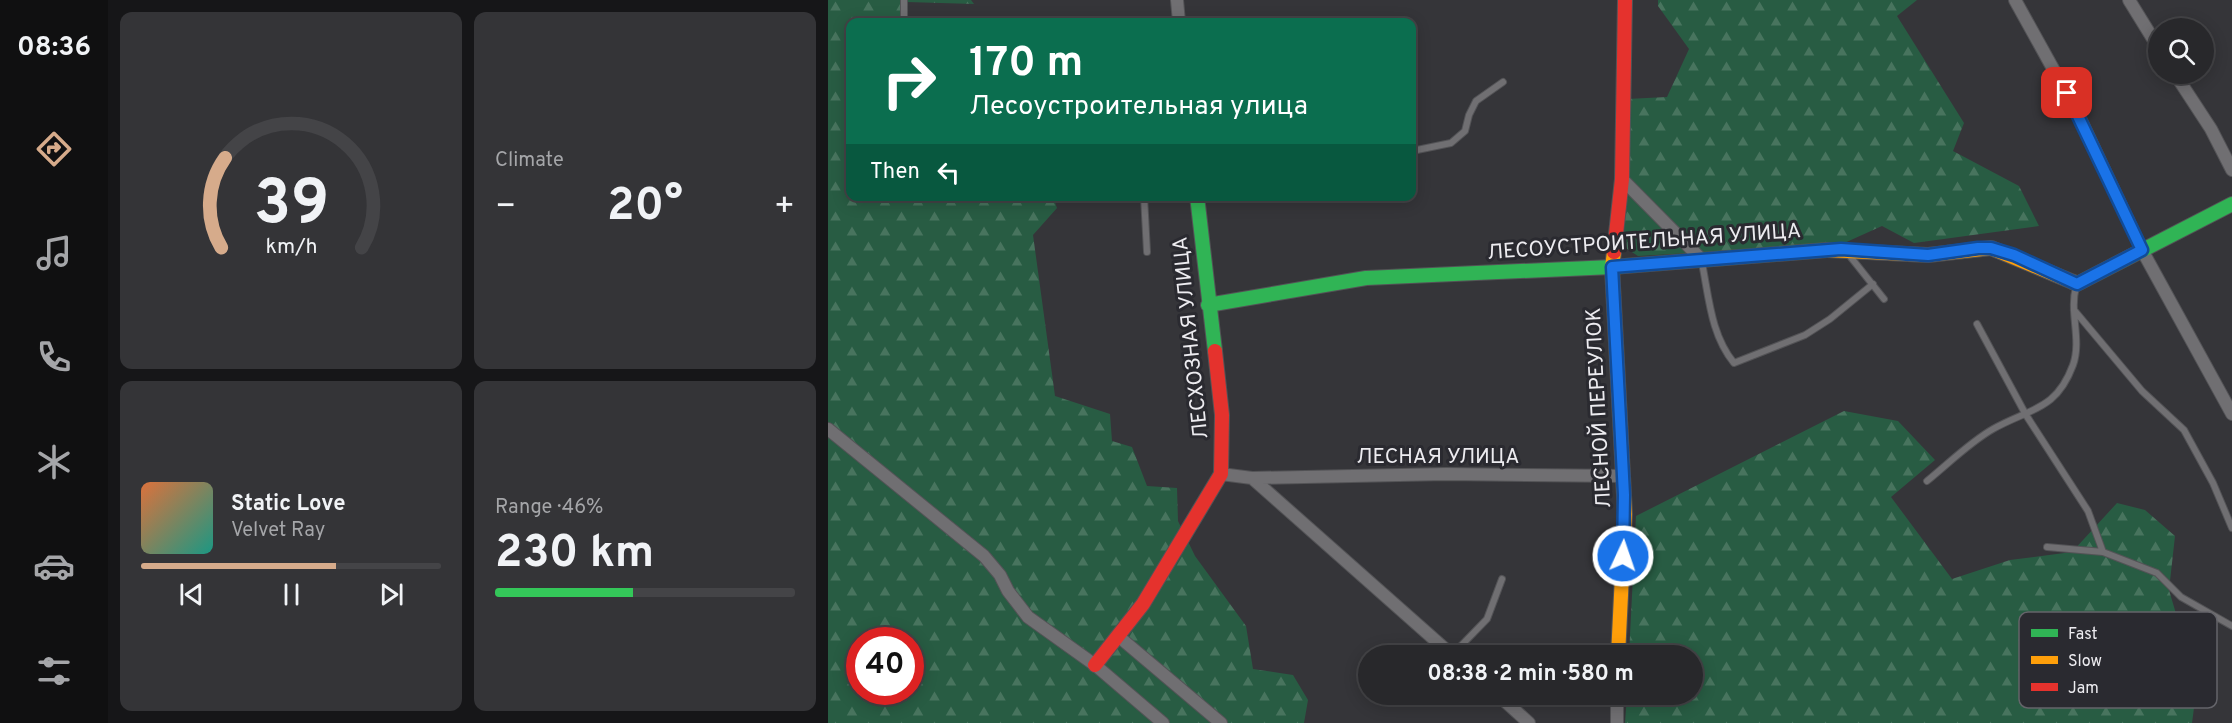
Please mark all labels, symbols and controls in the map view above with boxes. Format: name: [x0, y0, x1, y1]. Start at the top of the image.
map controls: [2148, 18, 2214, 84]
button: search: [2148, 18, 2214, 84]
text: 08:36: [17, 31, 91, 65]
text: 170 m: [969, 38, 1083, 91]
icon: right: [870, 42, 948, 120]
pin: [2041, 67, 2092, 118]
icon: arrive: [2050, 76, 2083, 109]
text: Лесоустроительная улица: [969, 90, 1308, 124]
icon: directions: [33, 128, 75, 170]
text: Climate: [495, 148, 564, 174]
icon: left: [932, 156, 965, 189]
text: Then: [870, 159, 920, 186]
text: 39: [253, 167, 329, 246]
text: 20°: [607, 179, 683, 236]
text: −: [495, 187, 516, 229]
text: +: [774, 187, 795, 229]
street label: ЛЕСОУСТРОИТЕЛЬНАЯ УЛИЦА: [1486, 218, 1802, 267]
icon: music: [33, 232, 75, 274]
text: km/h: [265, 234, 317, 261]
street label: ЛЕСХОЗНАЯ УЛИЦА: [1167, 235, 1216, 441]
street label: ЛЕСНОЙ ПЕРЕУЛОК: [1580, 307, 1618, 509]
icon: phone: [33, 336, 75, 378]
icon: climate: [33, 441, 75, 483]
street label: ЛЕСНАЯ УЛИЦА: [1356, 444, 1520, 471]
text: Static Love: [231, 491, 345, 518]
text: Range · 46%: [495, 495, 604, 521]
text: Velvet Ray: [231, 518, 325, 544]
position arrow: [1591, 524, 1655, 588]
text: 230 km: [495, 526, 654, 583]
icon: car: [33, 545, 75, 587]
icon: previous: [175, 578, 208, 611]
icon: pause: [275, 578, 308, 611]
icon: next: [375, 578, 408, 611]
legend: [2019, 612, 2217, 708]
text: Fast: [2068, 625, 2098, 645]
speed limit sign: 40: [846, 627, 924, 705]
icon: filters: [33, 650, 75, 692]
text: Slow: [2068, 652, 2102, 672]
text: 08:38 · 2 min · 580 m: [1427, 661, 1634, 688]
text: Jam: [2068, 679, 2099, 699]

